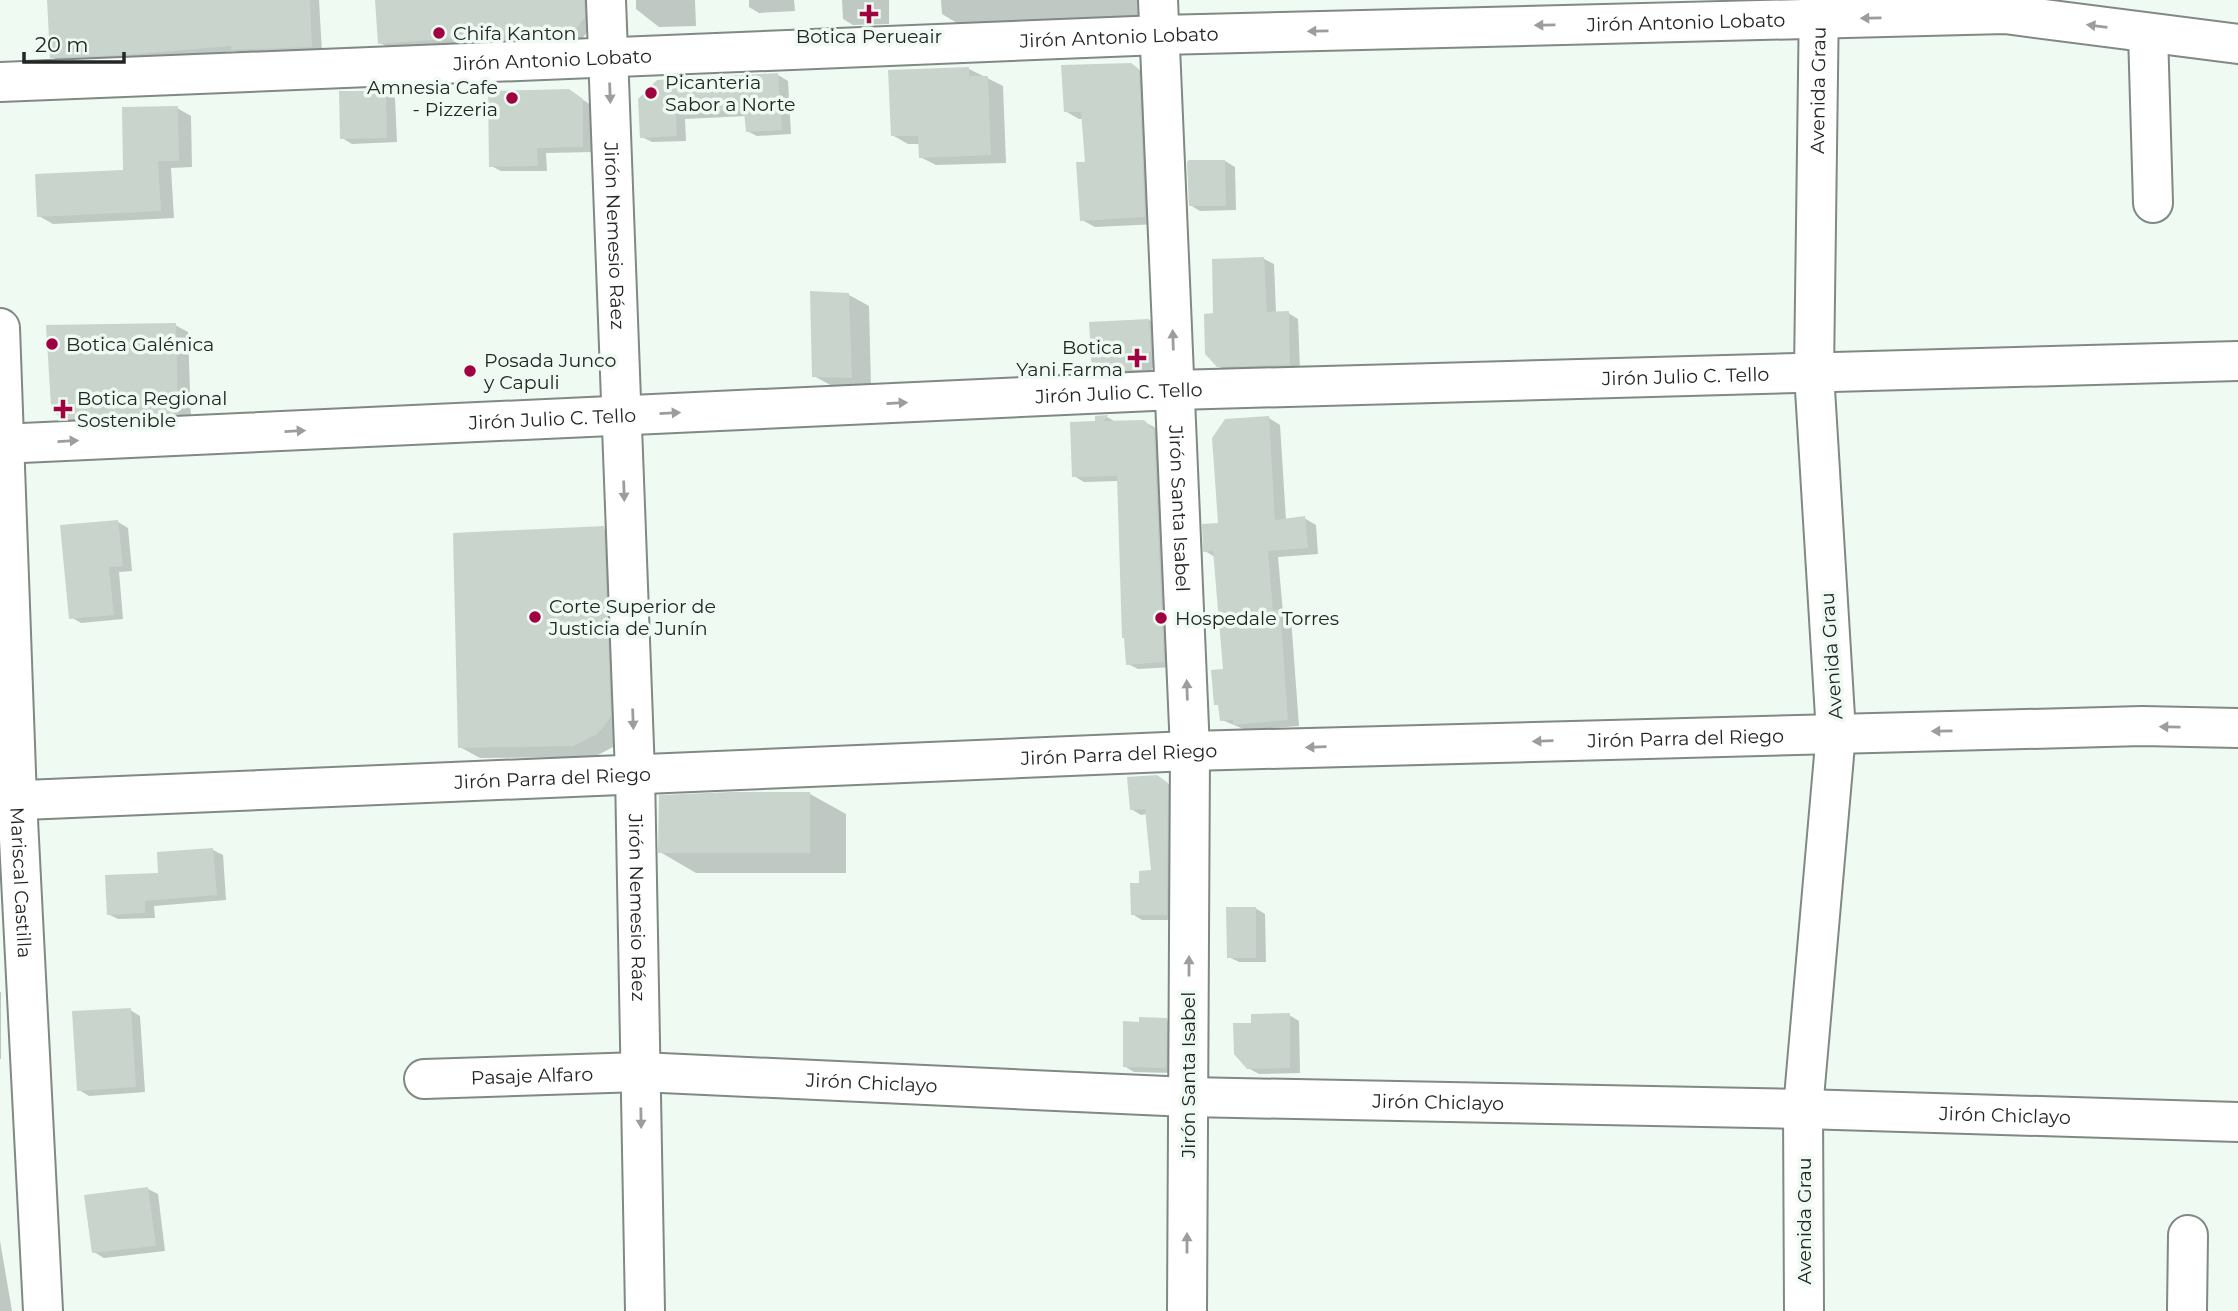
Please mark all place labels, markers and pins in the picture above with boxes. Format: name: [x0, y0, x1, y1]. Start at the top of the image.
marker: Botica Perueair: [861, 6, 877, 22]
place label: Chifa Kanton: [453, 22, 576, 45]
marker: Chifa Kanton: [431, 25, 447, 41]
place label: Botica Perueair: [796, 25, 942, 48]
place label: Picanteria Sabor a Norte: [665, 71, 796, 116]
place label: Amnesia Cafe - Pizzeria: [367, 76, 498, 121]
marker: Picanteria Sabor a Norte: [643, 85, 659, 101]
marker: Amnesia Cafe - Pizzeria: [504, 90, 520, 106]
place label: Botica Galénica: [66, 333, 214, 356]
marker: Botica Galénica: [44, 336, 60, 352]
place label: Botica Yani Farma: [1016, 336, 1123, 381]
place label: Posada Junco y Capuli: [483, 349, 617, 394]
marker: Botica Yani Farma: [1129, 350, 1145, 366]
marker: Posada Junco y Capuli: [462, 363, 478, 379]
place label: Botica Regional Sostenible: [77, 387, 227, 432]
marker: Botica Regional Sostenible: [55, 401, 71, 417]
place label: Corte Superior de Justicia de Junín: [548, 595, 716, 640]
place label: Hospedale Torres: [1175, 607, 1339, 630]
marker: Corte Superior de Justicia de Junín: [527, 609, 543, 625]
marker: Hospedale Torres: [1153, 610, 1169, 626]

